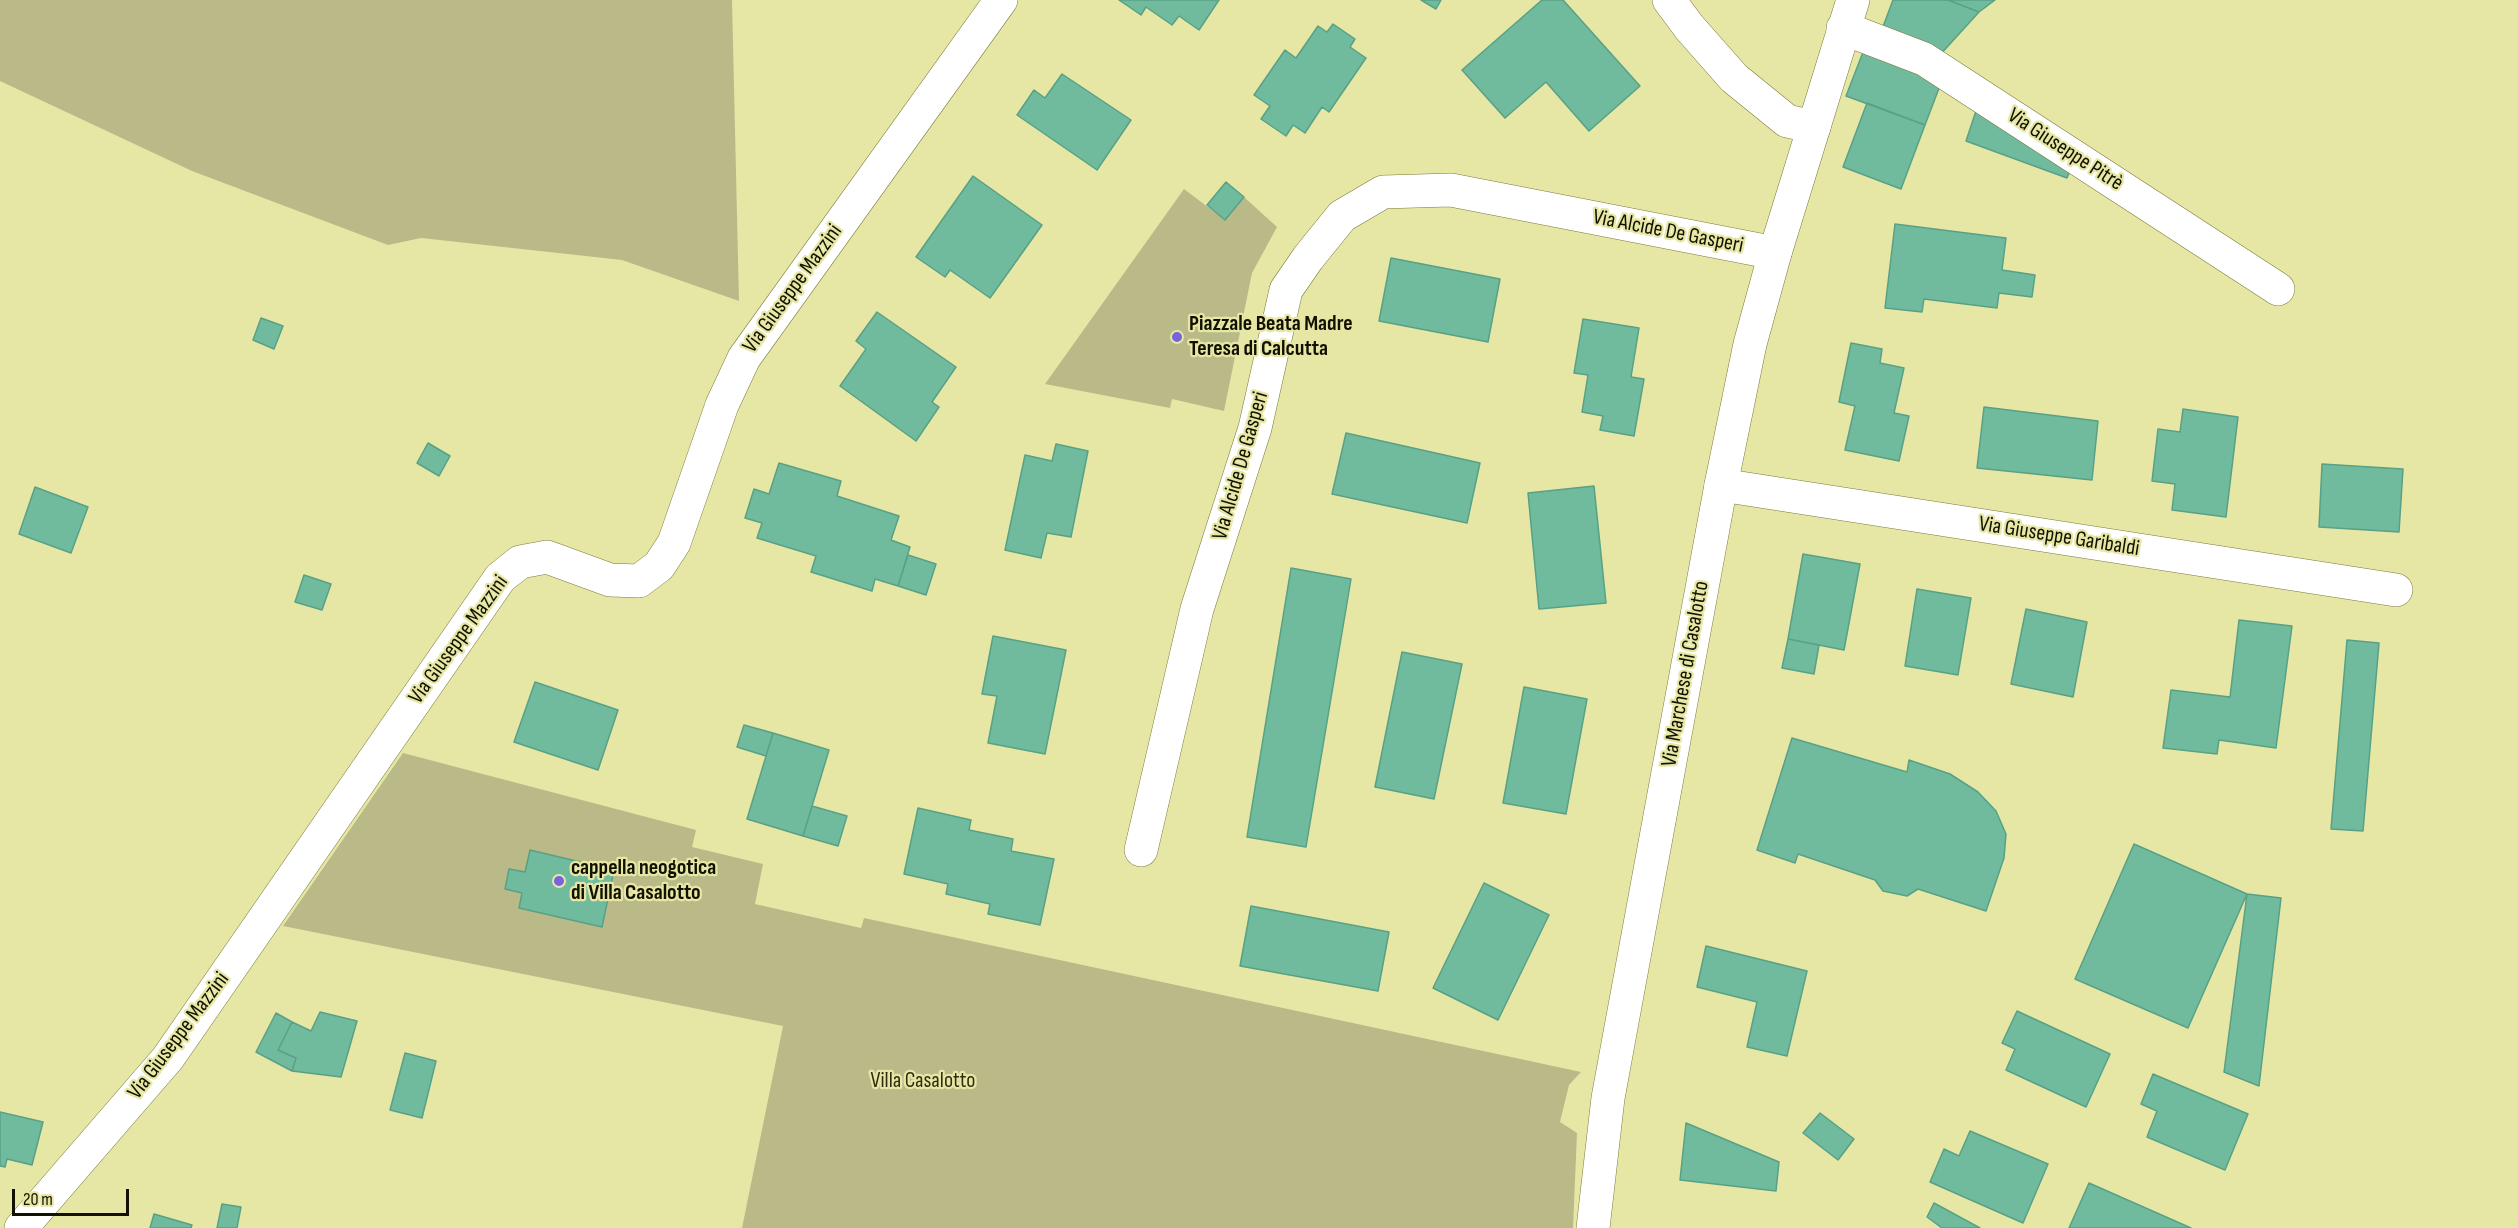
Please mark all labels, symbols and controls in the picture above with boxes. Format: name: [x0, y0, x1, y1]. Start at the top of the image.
street label: Via Giuseppe Pitrè: [2002, 103, 2128, 197]
street label: Via Alcide De Gasperi: [1590, 204, 1746, 260]
street label: Via Giuseppe Mazzini: [738, 220, 848, 358]
place label: Piazzale Beata Madre Teresa di Calcutta: [1189, 311, 1353, 362]
marker: Piazzale Beata Madre Teresa di Calcutta: [1170, 330, 1184, 344]
street label: Via Alcide De Gasperi: [1207, 389, 1275, 543]
street label: Via Giuseppe Garibaldi: [1977, 511, 2141, 563]
street label: Via Giuseppe Mazzini: [404, 571, 514, 709]
street label: Via Marchese di Casalotto: [1657, 579, 1715, 769]
place label: cappella neogotica di Villa Casalotto: [571, 855, 716, 906]
marker: cappella neogotica di Villa Casalotto: [552, 874, 566, 888]
street label: Via Giuseppe Mazzini: [123, 967, 235, 1105]
park label: Villa Casalotto: [871, 1068, 975, 1094]
scale bar: [15, 1177, 132, 1215]
text: 20 m: [23, 1189, 53, 1210]

